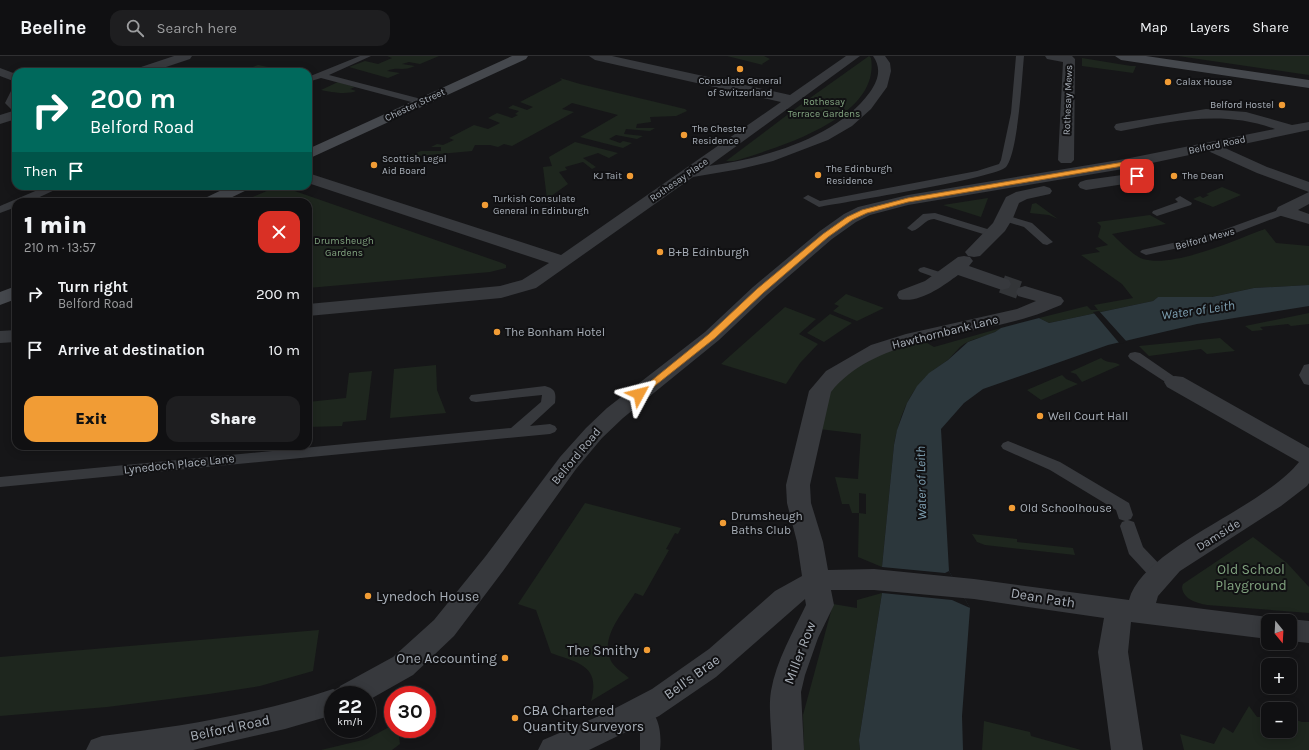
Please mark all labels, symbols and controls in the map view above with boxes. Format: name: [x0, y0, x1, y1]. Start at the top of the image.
search box: [110, 10, 390, 46]
text: Beeline: [20, 17, 86, 39]
icon: search: [124, 17, 146, 39]
text: Search here: [156, 19, 237, 37]
text: Map: [1140, 19, 1168, 36]
text: Layers: [1190, 19, 1230, 36]
text: Share: [1252, 19, 1289, 36]
marker: Consulate General of Switzerland: [735, 64, 745, 74]
street label: Rothesay Mews: [1061, 65, 1075, 135]
place label: Consulate General of Switzerland: [698, 75, 782, 99]
place label: Calax House: [1176, 76, 1232, 88]
marker: Calax House: [1163, 77, 1173, 87]
text: 200 m: [90, 82, 176, 115]
icon: right: [24, 84, 76, 136]
street label: Chester Street: [383, 86, 447, 124]
park label: Rothesay Terrace Gardens: [788, 96, 860, 120]
place label: Belford Hostel: [1210, 99, 1274, 111]
marker: Belford Hostel: [1277, 100, 1287, 110]
text: Belford Road: [90, 116, 194, 138]
place label: The Chester Residence: [692, 123, 746, 147]
marker: The Chester Residence: [679, 130, 689, 140]
street label: Belford Road: [1187, 133, 1247, 157]
place label: Scottish Legal Aid Board: [382, 153, 447, 177]
street label: Rothesay Place: [648, 155, 710, 205]
pin: [1120, 159, 1154, 193]
icon: arrive: [65, 160, 87, 182]
marker: Scottish Legal Aid Board: [369, 160, 379, 170]
text: Then: [24, 162, 57, 180]
place label: The Edinburgh Residence: [826, 163, 892, 187]
icon: arrive: [1126, 165, 1148, 187]
place label: KJ Tait: [593, 170, 622, 182]
marker: The Edinburgh Residence: [813, 170, 823, 180]
place label: The Dean: [1182, 170, 1224, 182]
marker: KJ Tait: [625, 171, 635, 181]
marker: The Dean: [1169, 171, 1179, 181]
place label: Turkish Consulate General in Edinburgh: [493, 193, 589, 217]
marker: Turkish Consulate General in Edinburgh: [480, 200, 490, 210]
text: 1 min: [24, 211, 87, 239]
button: close: [258, 211, 300, 253]
street label: Belford Mews: [1174, 225, 1236, 253]
park label: Drumsheugh Gardens: [314, 235, 374, 259]
text: 210 m · 13:57: [24, 240, 96, 255]
place label: B+B Edinburgh: [668, 245, 749, 259]
marker: B+B Edinburgh: [655, 247, 665, 257]
text: Turn right: [58, 278, 128, 296]
icon: right: [24, 283, 46, 305]
text: 200 m: [256, 285, 300, 303]
text: Belford Road: [58, 296, 133, 311]
water label: Water of Leith: [1160, 297, 1236, 323]
street label: Hawthornbank Lane: [890, 312, 1000, 352]
place label: The Bonham Hotel: [505, 325, 605, 339]
marker: The Bonham Hotel: [492, 327, 502, 337]
icon: arrive: [24, 339, 46, 361]
text: Arrive at destination: [58, 341, 205, 359]
text: 10 m: [269, 341, 300, 359]
position arrow: [618, 373, 660, 415]
button: Exit: [24, 396, 158, 442]
button: Share: [166, 396, 300, 442]
place label: Well Court Hall: [1048, 409, 1128, 423]
marker: Well Court Hall: [1035, 411, 1045, 421]
street label: Belford Road: [548, 425, 604, 487]
water label: Water of Leith: [913, 446, 929, 520]
street label: Lynedoch Place Lane: [123, 451, 235, 477]
place label: Old Schoolhouse: [1020, 501, 1112, 515]
marker: Old Schoolhouse: [1007, 503, 1017, 513]
place label: Drumsheugh Baths Club: [731, 509, 803, 537]
street label: Damside: [1194, 516, 1242, 554]
marker: Drumsheugh Baths Club: [718, 518, 728, 528]
park label: Old School Playground: [1215, 561, 1287, 594]
street label: Dean Path: [1010, 585, 1076, 611]
place label: Lynedoch House: [376, 588, 479, 605]
marker: Lynedoch House: [363, 591, 373, 601]
north arrow: [1261, 614, 1297, 650]
map controls: [1261, 614, 1297, 738]
street label: Miller Row: [780, 619, 820, 687]
place label: The Smithy: [567, 642, 639, 659]
marker: The Smithy: [642, 645, 652, 655]
place label: One Accounting: [396, 650, 497, 667]
street label: Bell's Brae: [661, 651, 723, 703]
marker: One Accounting: [500, 653, 510, 663]
button: +: [1261, 658, 1297, 694]
speed limit sign: 30: [384, 686, 436, 738]
text: 22: [338, 695, 362, 718]
place label: CBA Chartered Quantity Surveyors: [523, 702, 644, 735]
button: −: [1261, 702, 1297, 738]
street label: Belford Road: [189, 711, 271, 745]
marker: CBA Chartered Quantity Surveyors: [510, 713, 520, 723]
text: km/h: [337, 716, 363, 728]

